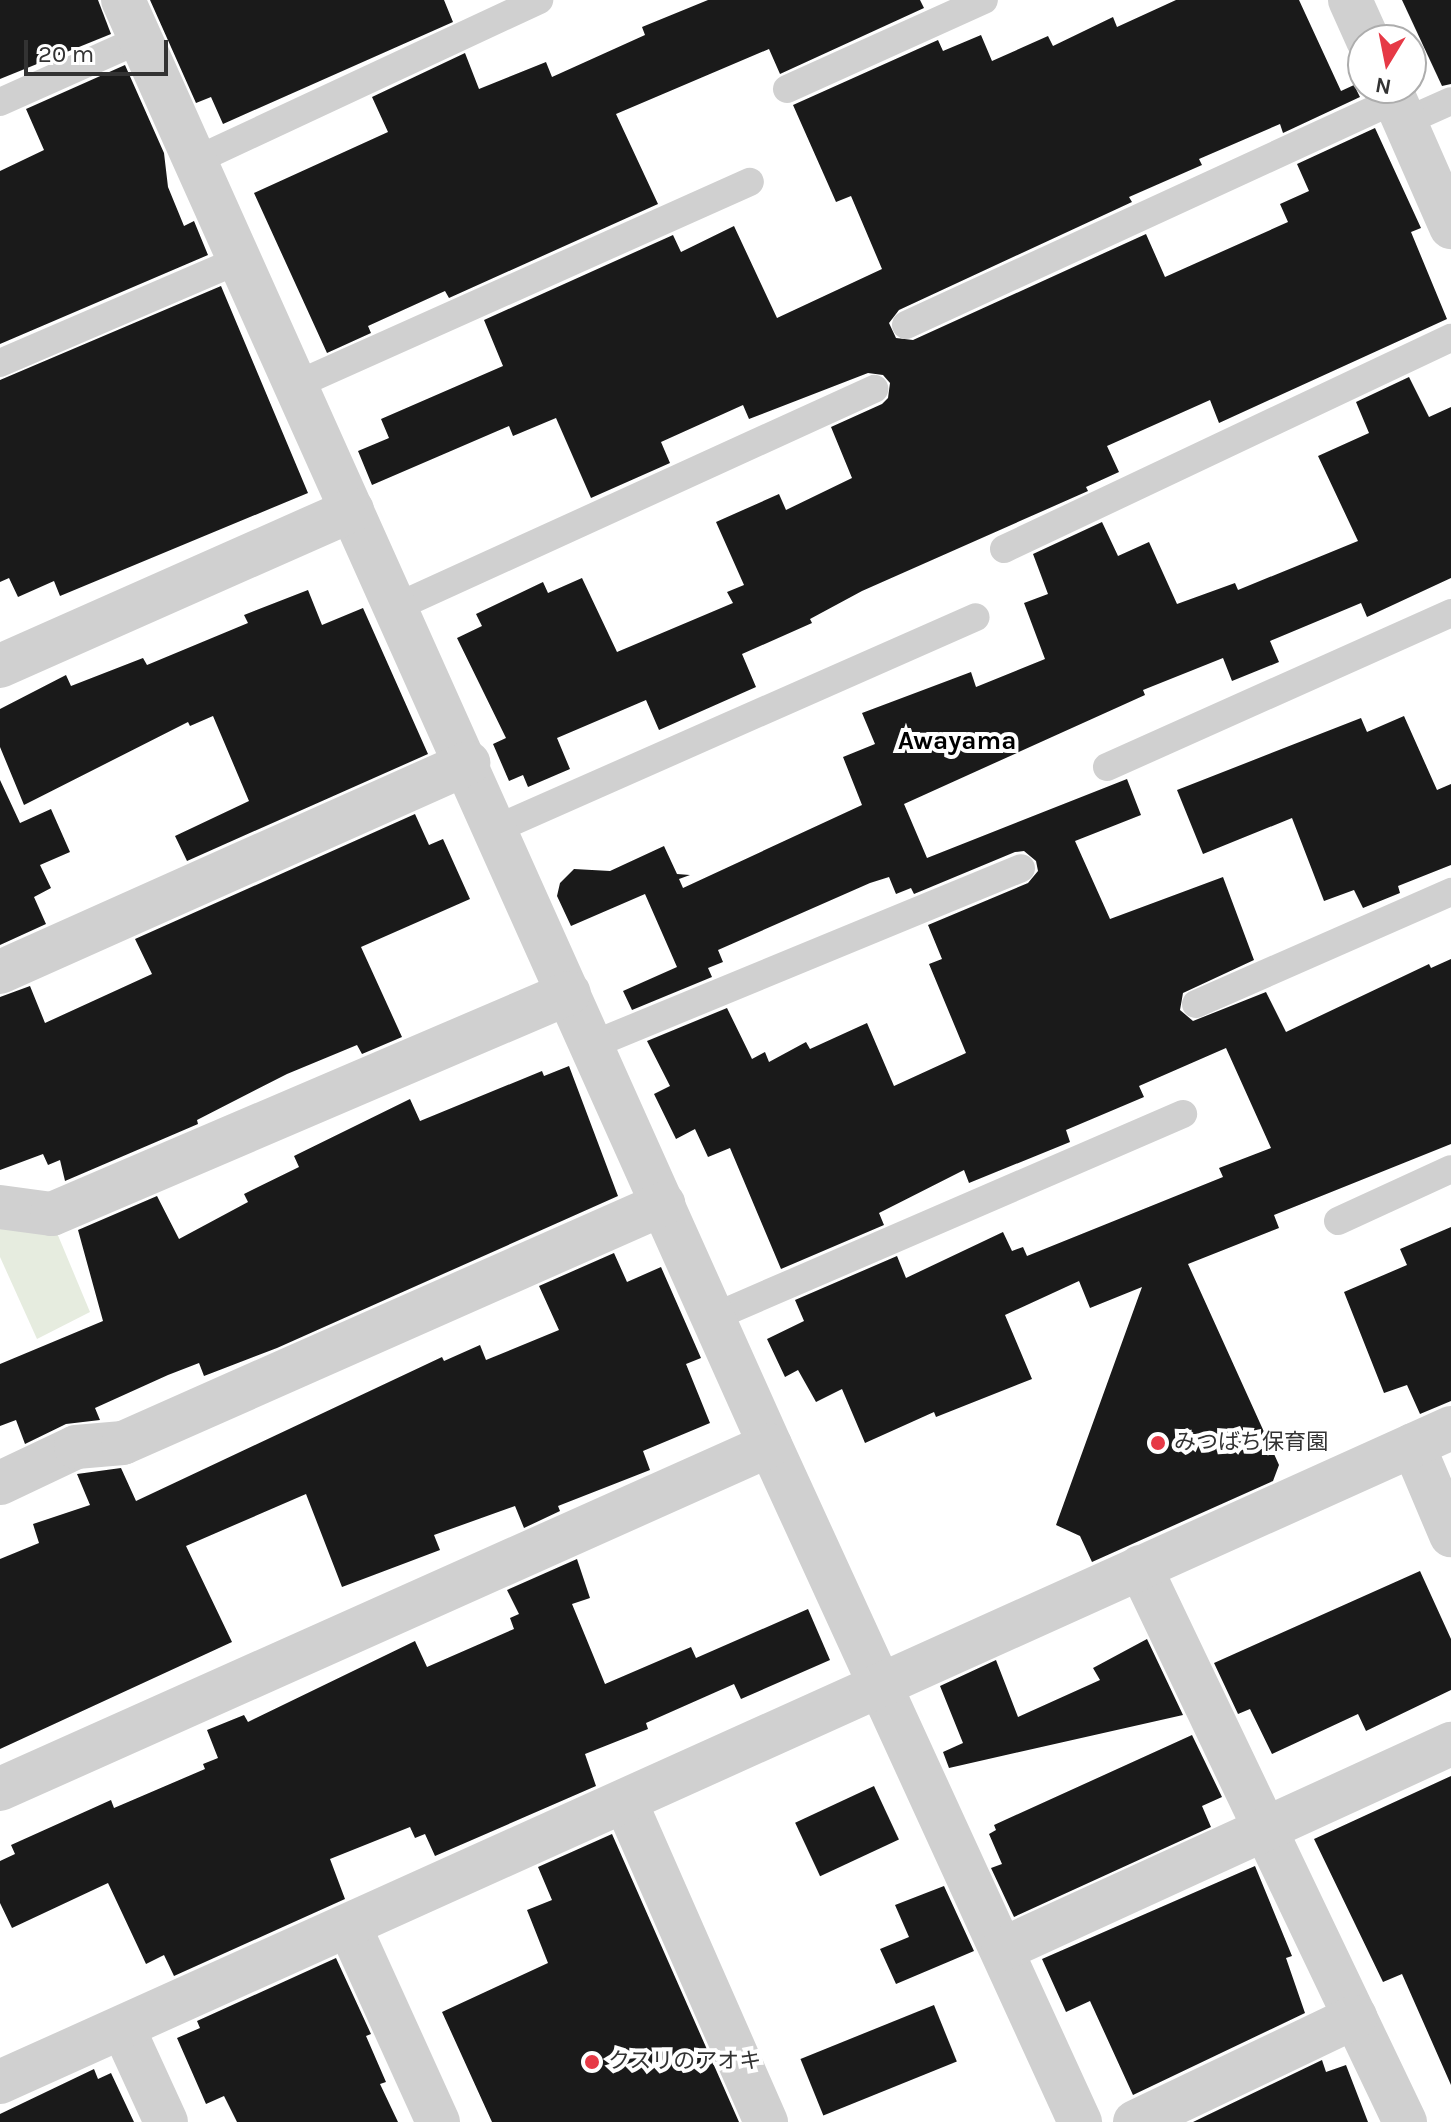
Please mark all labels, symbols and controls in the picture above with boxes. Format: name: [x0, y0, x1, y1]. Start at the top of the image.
scale bar: [28, 24, 172, 74]
north arrow: [1347, 24, 1427, 104]
text: 20 m: [38, 40, 94, 68]
text: N: [1373, 71, 1393, 100]
district label: Awayama: [898, 725, 1016, 757]
place label: みつばち保育園: [1174, 1430, 1328, 1456]
marker: みつばち保育園: [1149, 1434, 1167, 1452]
place label: クスリのアオキ: [608, 2049, 762, 2075]
marker: クスリのアオキ: [583, 2053, 601, 2071]

